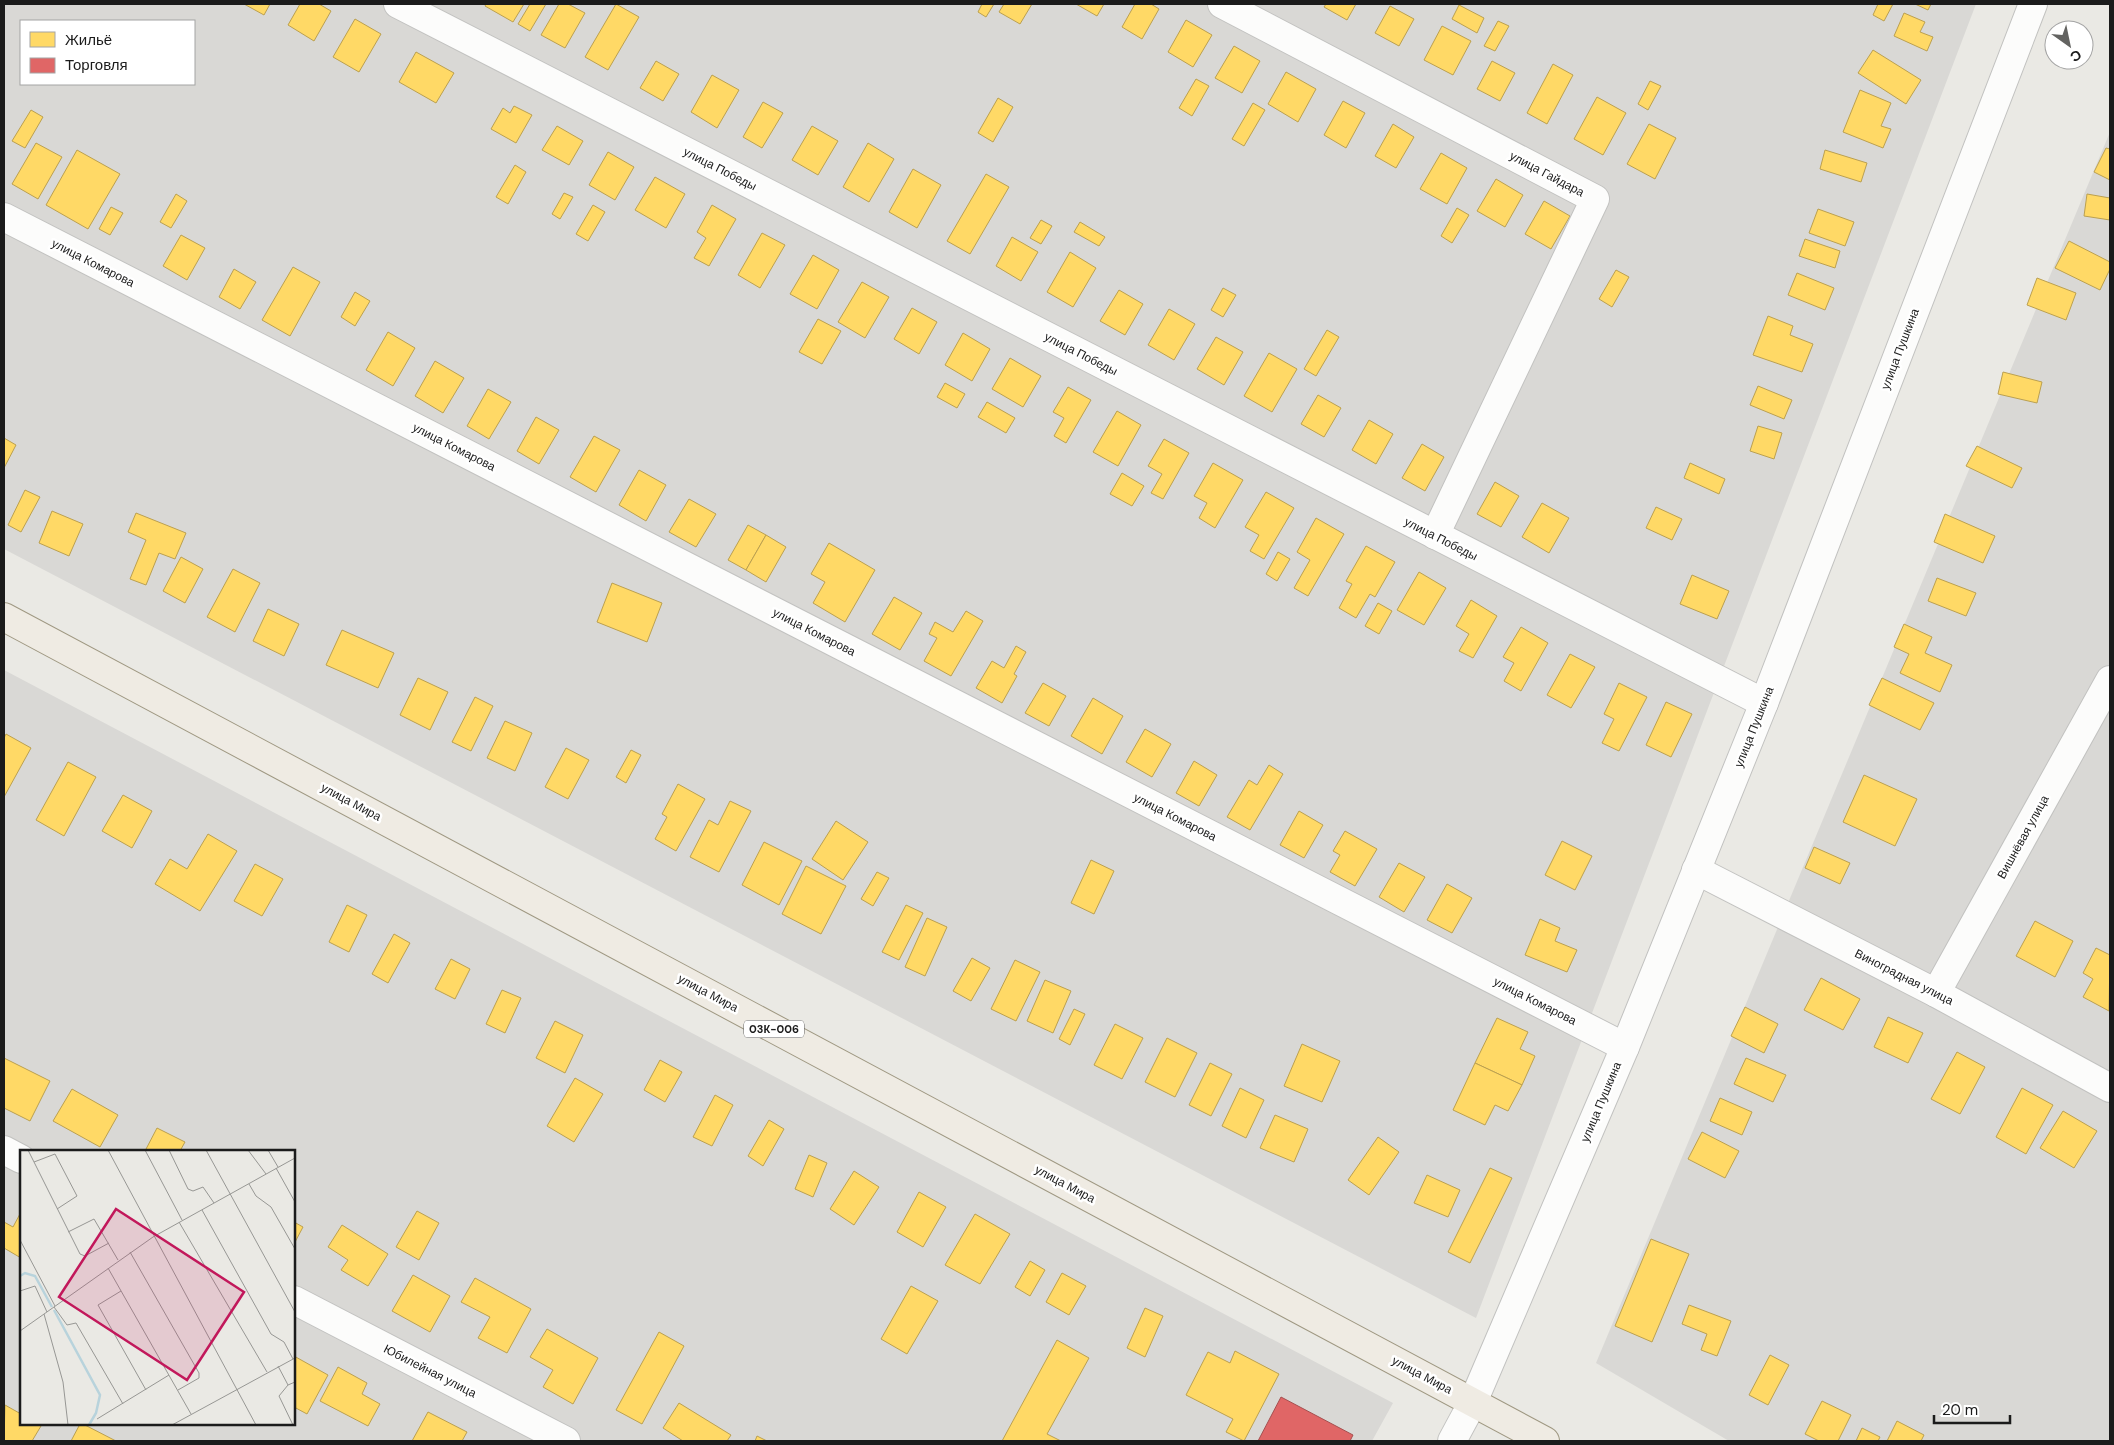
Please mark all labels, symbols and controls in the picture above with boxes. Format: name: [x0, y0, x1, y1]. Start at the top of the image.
legend: [20, 20, 195, 85]
north arrow: [2044, 20, 2094, 70]
text: Жильё: [65, 30, 112, 50]
text: С: [2067, 46, 2085, 66]
text: Торговля: [65, 55, 128, 75]
street label: улица Победы: [681, 144, 759, 194]
street label: улица Гайдара: [1507, 148, 1587, 201]
street label: улица Комарова: [49, 235, 137, 291]
street label: улица Пушкина: [1877, 306, 1923, 392]
street label: улица Победы: [1042, 329, 1120, 379]
street label: улица Комарова: [410, 419, 498, 475]
street label: улица Победы: [1402, 514, 1480, 564]
street label: улица Комарова: [770, 604, 858, 660]
street label: улица Пушкина: [1731, 684, 1778, 770]
street label: улица Мира: [318, 779, 384, 825]
street label: улица Комарова: [1131, 789, 1219, 845]
street label: Вишнёвая улица: [1993, 792, 2053, 882]
street label: Виноградная улица: [1852, 945, 1956, 1009]
street label: улица Мира: [675, 970, 741, 1016]
street label: улица Комарова: [1491, 973, 1579, 1029]
road number: 03К-006: [744, 1021, 804, 1038]
street label: улица Пушкина: [1577, 1059, 1625, 1145]
inset map: [20, 1150, 295, 1425]
street label: улица Мира: [1032, 1161, 1098, 1207]
street label: Юбилейная улица: [381, 1341, 479, 1401]
street label: улица Мира: [1389, 1352, 1455, 1398]
scale bar: [1934, 1392, 2010, 1424]
text: 20 m: [1942, 1400, 1978, 1420]

